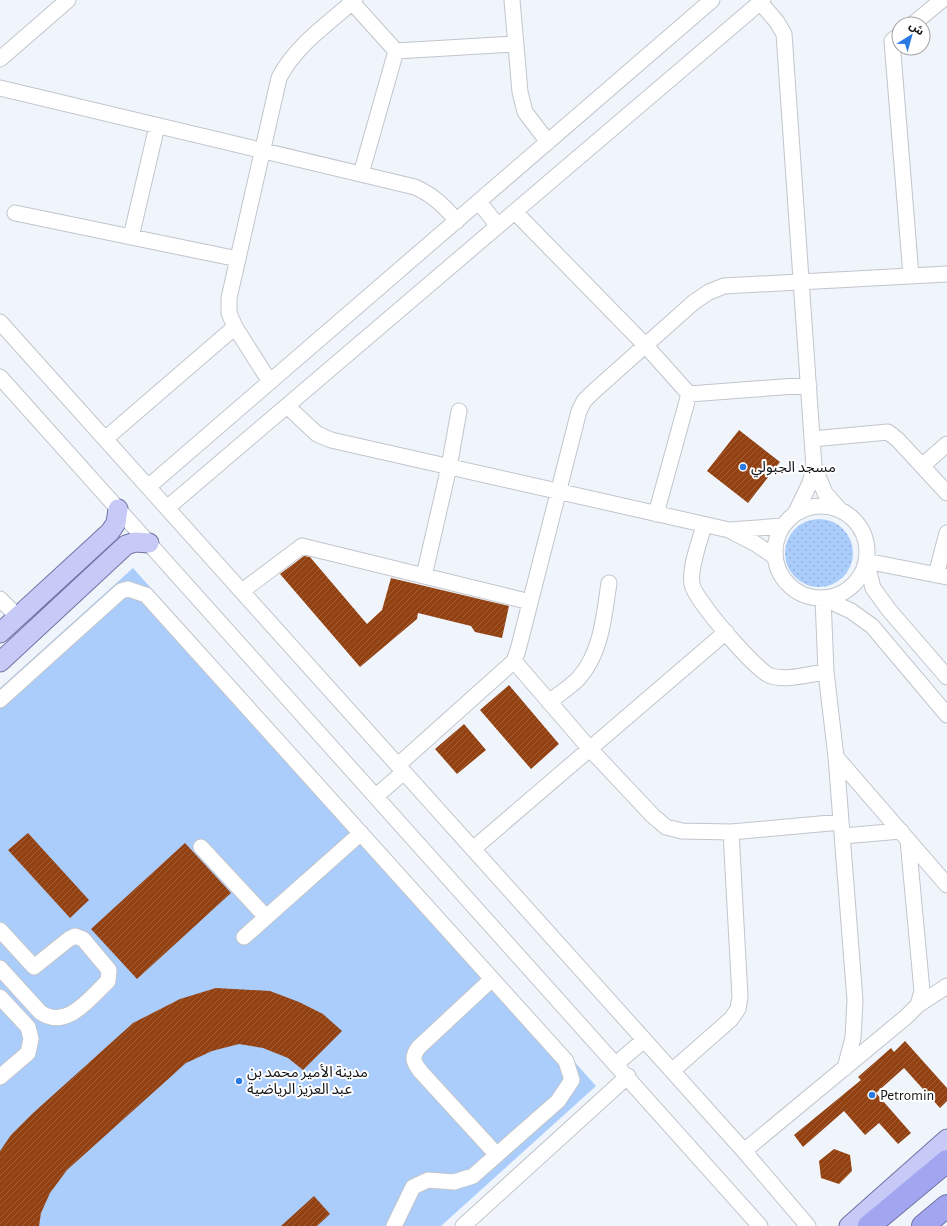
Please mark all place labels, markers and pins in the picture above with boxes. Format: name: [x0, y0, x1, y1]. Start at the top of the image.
place label: مسجد الجبولي: [751, 460, 836, 478]
marker: مسجد الجبولي: [738, 462, 748, 472]
place label: مدينة الأمير محمد بن عبد العزيز الرياضية: [247, 1064, 368, 1098]
marker: مدينة الأمير محمد بن عبد العزيز الرياضية: [234, 1076, 244, 1086]
place label: Petromin: [880, 1088, 934, 1103]
marker: Petromin: [867, 1090, 877, 1100]

